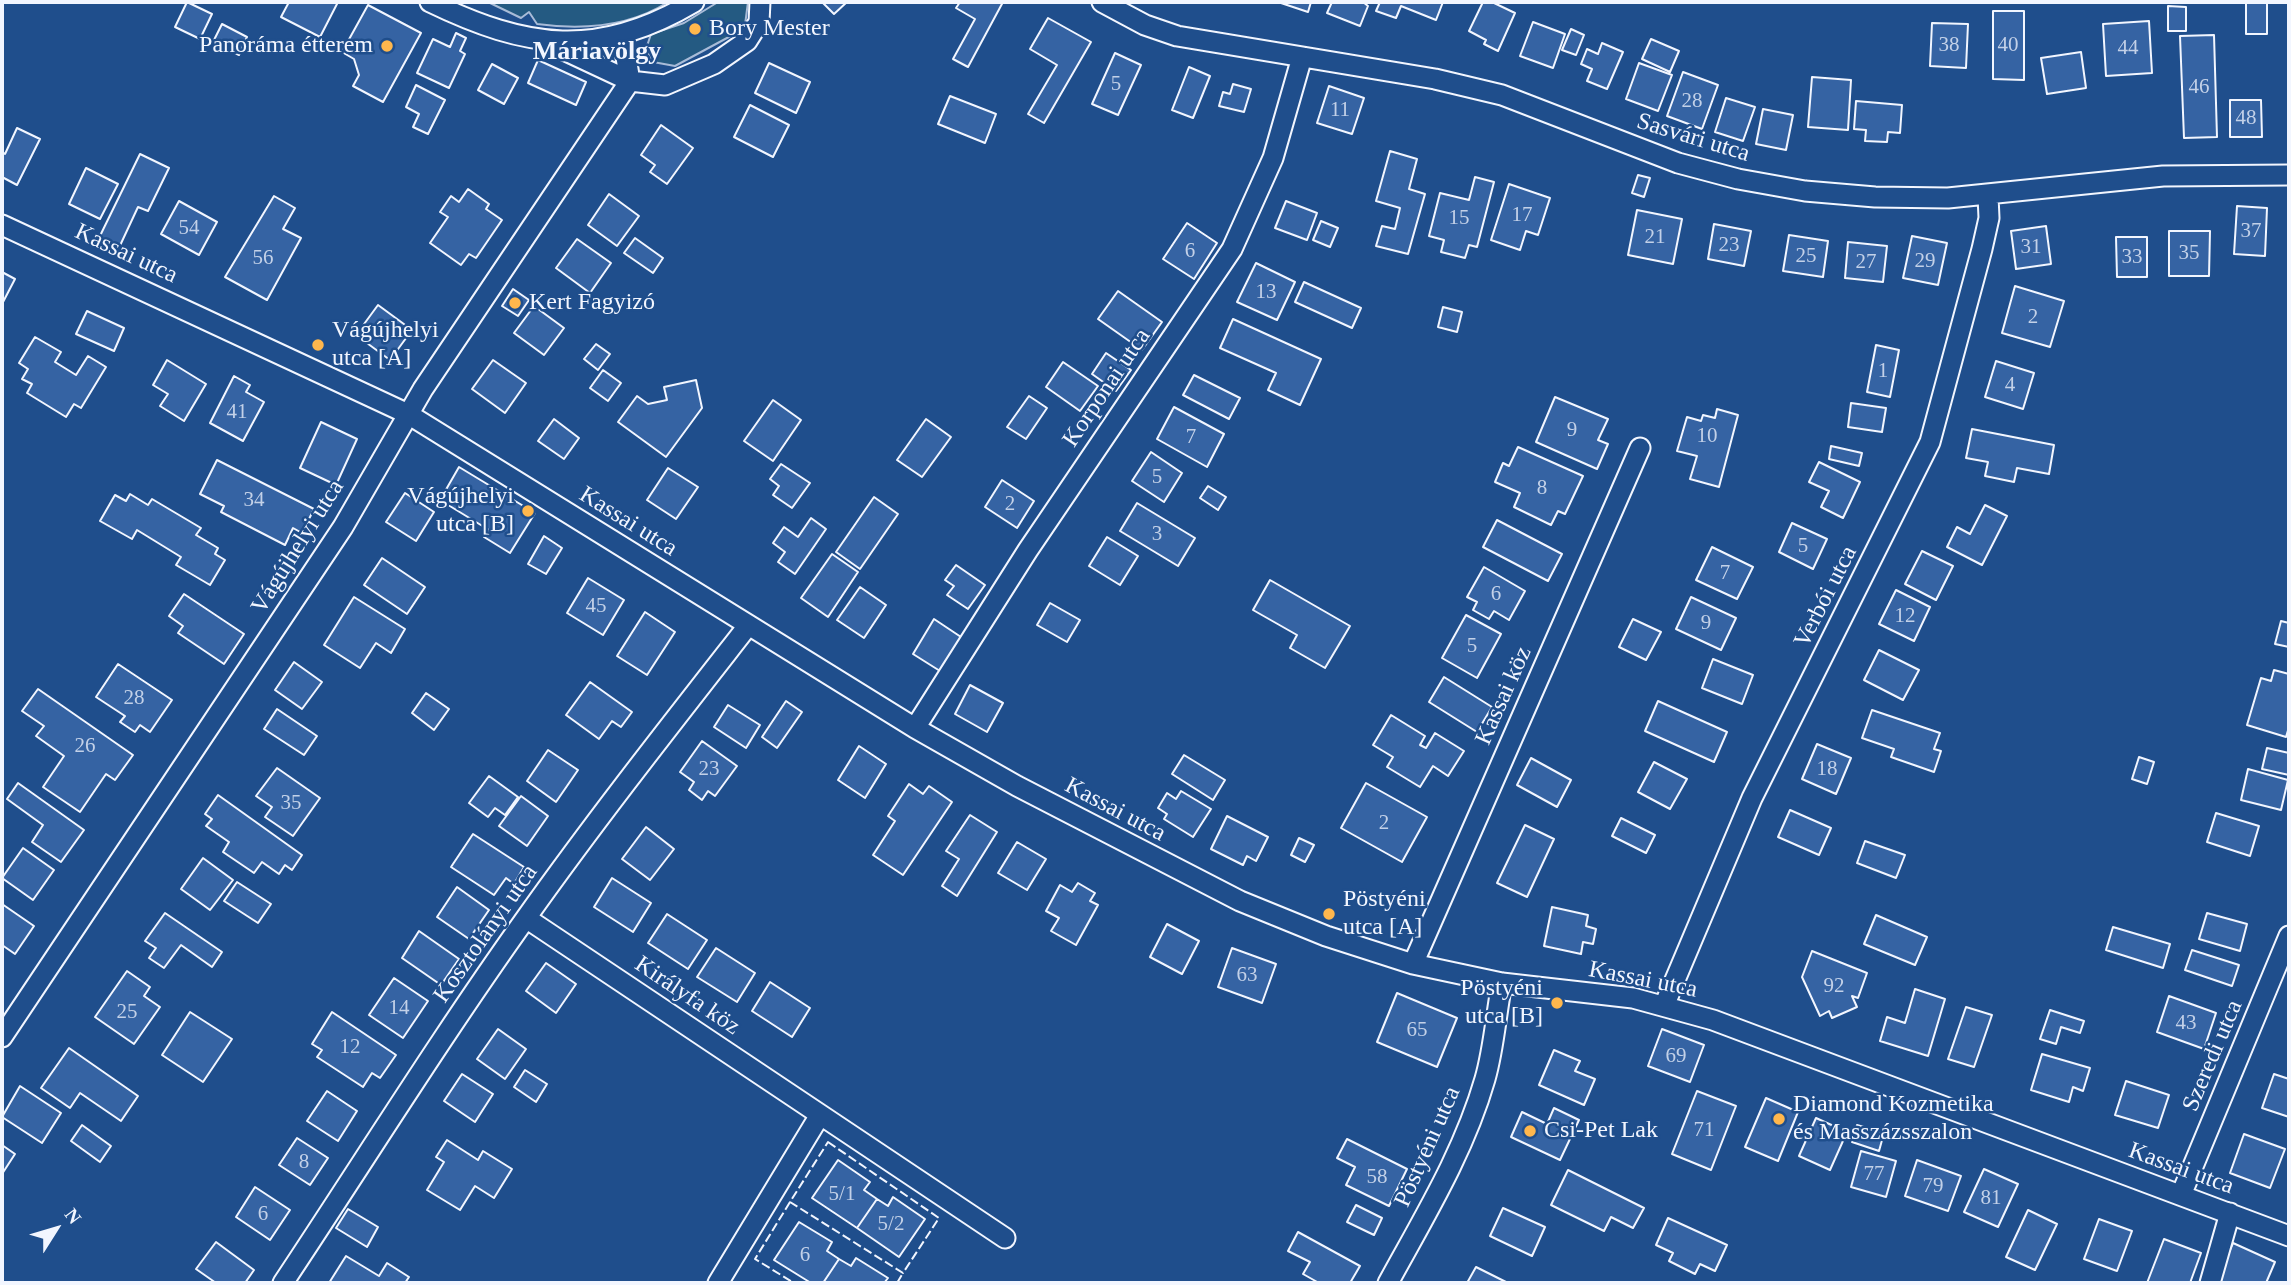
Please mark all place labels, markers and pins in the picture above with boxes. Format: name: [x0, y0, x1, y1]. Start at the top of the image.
place label: Bory Mester: [709, 15, 830, 43]
marker: Bory Mester: [687, 21, 703, 37]
place label: Panoráma étterem: [199, 32, 373, 60]
marker: Panoráma étterem: [379, 38, 395, 54]
place label: Kert Fagyizó: [529, 289, 655, 317]
marker: Kert Fagyizó: [507, 295, 523, 311]
place label: Vágújhelyi utca [A]: [332, 317, 439, 373]
marker: Vágújhelyi utca [A]: [310, 337, 326, 353]
place label: Vágújhelyi utca [B]: [407, 483, 514, 539]
marker: Vágújhelyi utca [B]: [520, 503, 536, 519]
place label: Pöstyéni utca [A]: [1343, 886, 1426, 942]
marker: Pöstyéni utca [A]: [1321, 906, 1337, 922]
place label: Pöstyéni utca [B]: [1460, 975, 1543, 1031]
marker: Pöstyéni utca [B]: [1549, 995, 1565, 1011]
place label: Diamond Kozmetika és Masszázsszalon: [1793, 1091, 1994, 1147]
marker: Diamond Kozmetika és Masszázsszalon: [1771, 1111, 1787, 1127]
place label: Csi-Pet Lak: [1544, 1117, 1658, 1145]
marker: Csi-Pet Lak: [1522, 1123, 1538, 1139]

